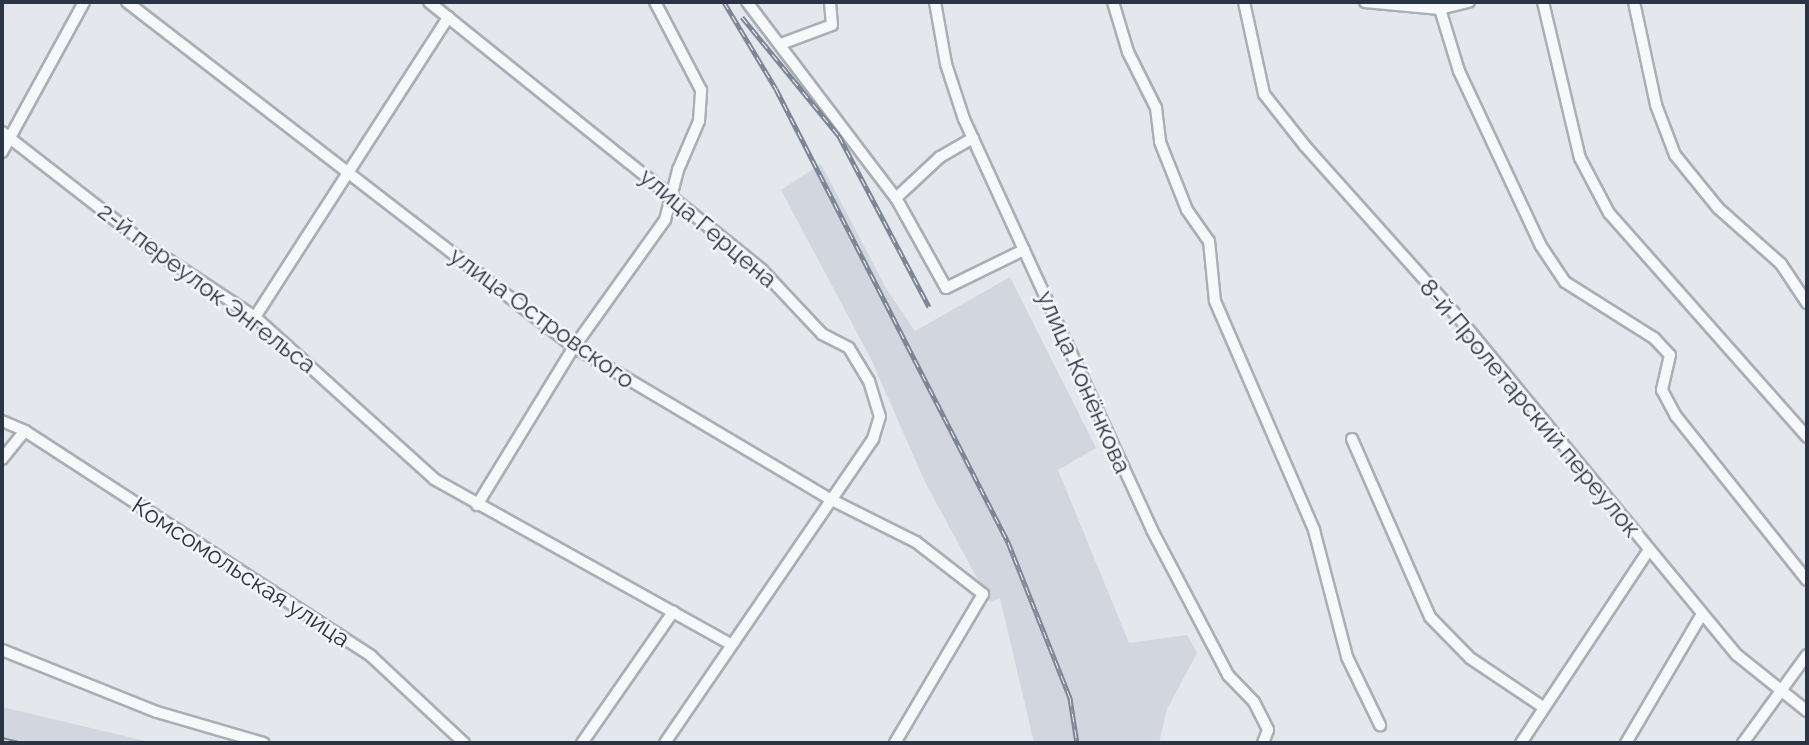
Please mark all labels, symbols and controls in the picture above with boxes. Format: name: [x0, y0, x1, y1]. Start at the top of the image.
street label: улица Герцена: [633, 162, 783, 294]
street label: 2-й переулок Энгельса: [92, 197, 322, 379]
street label: улица Островского: [444, 241, 640, 395]
street label: 8-й Пролетарский переулок: [1414, 273, 1646, 543]
street label: улица Конёнкова: [1031, 286, 1137, 478]
street label: Комсомольская улица: [126, 491, 356, 653]

